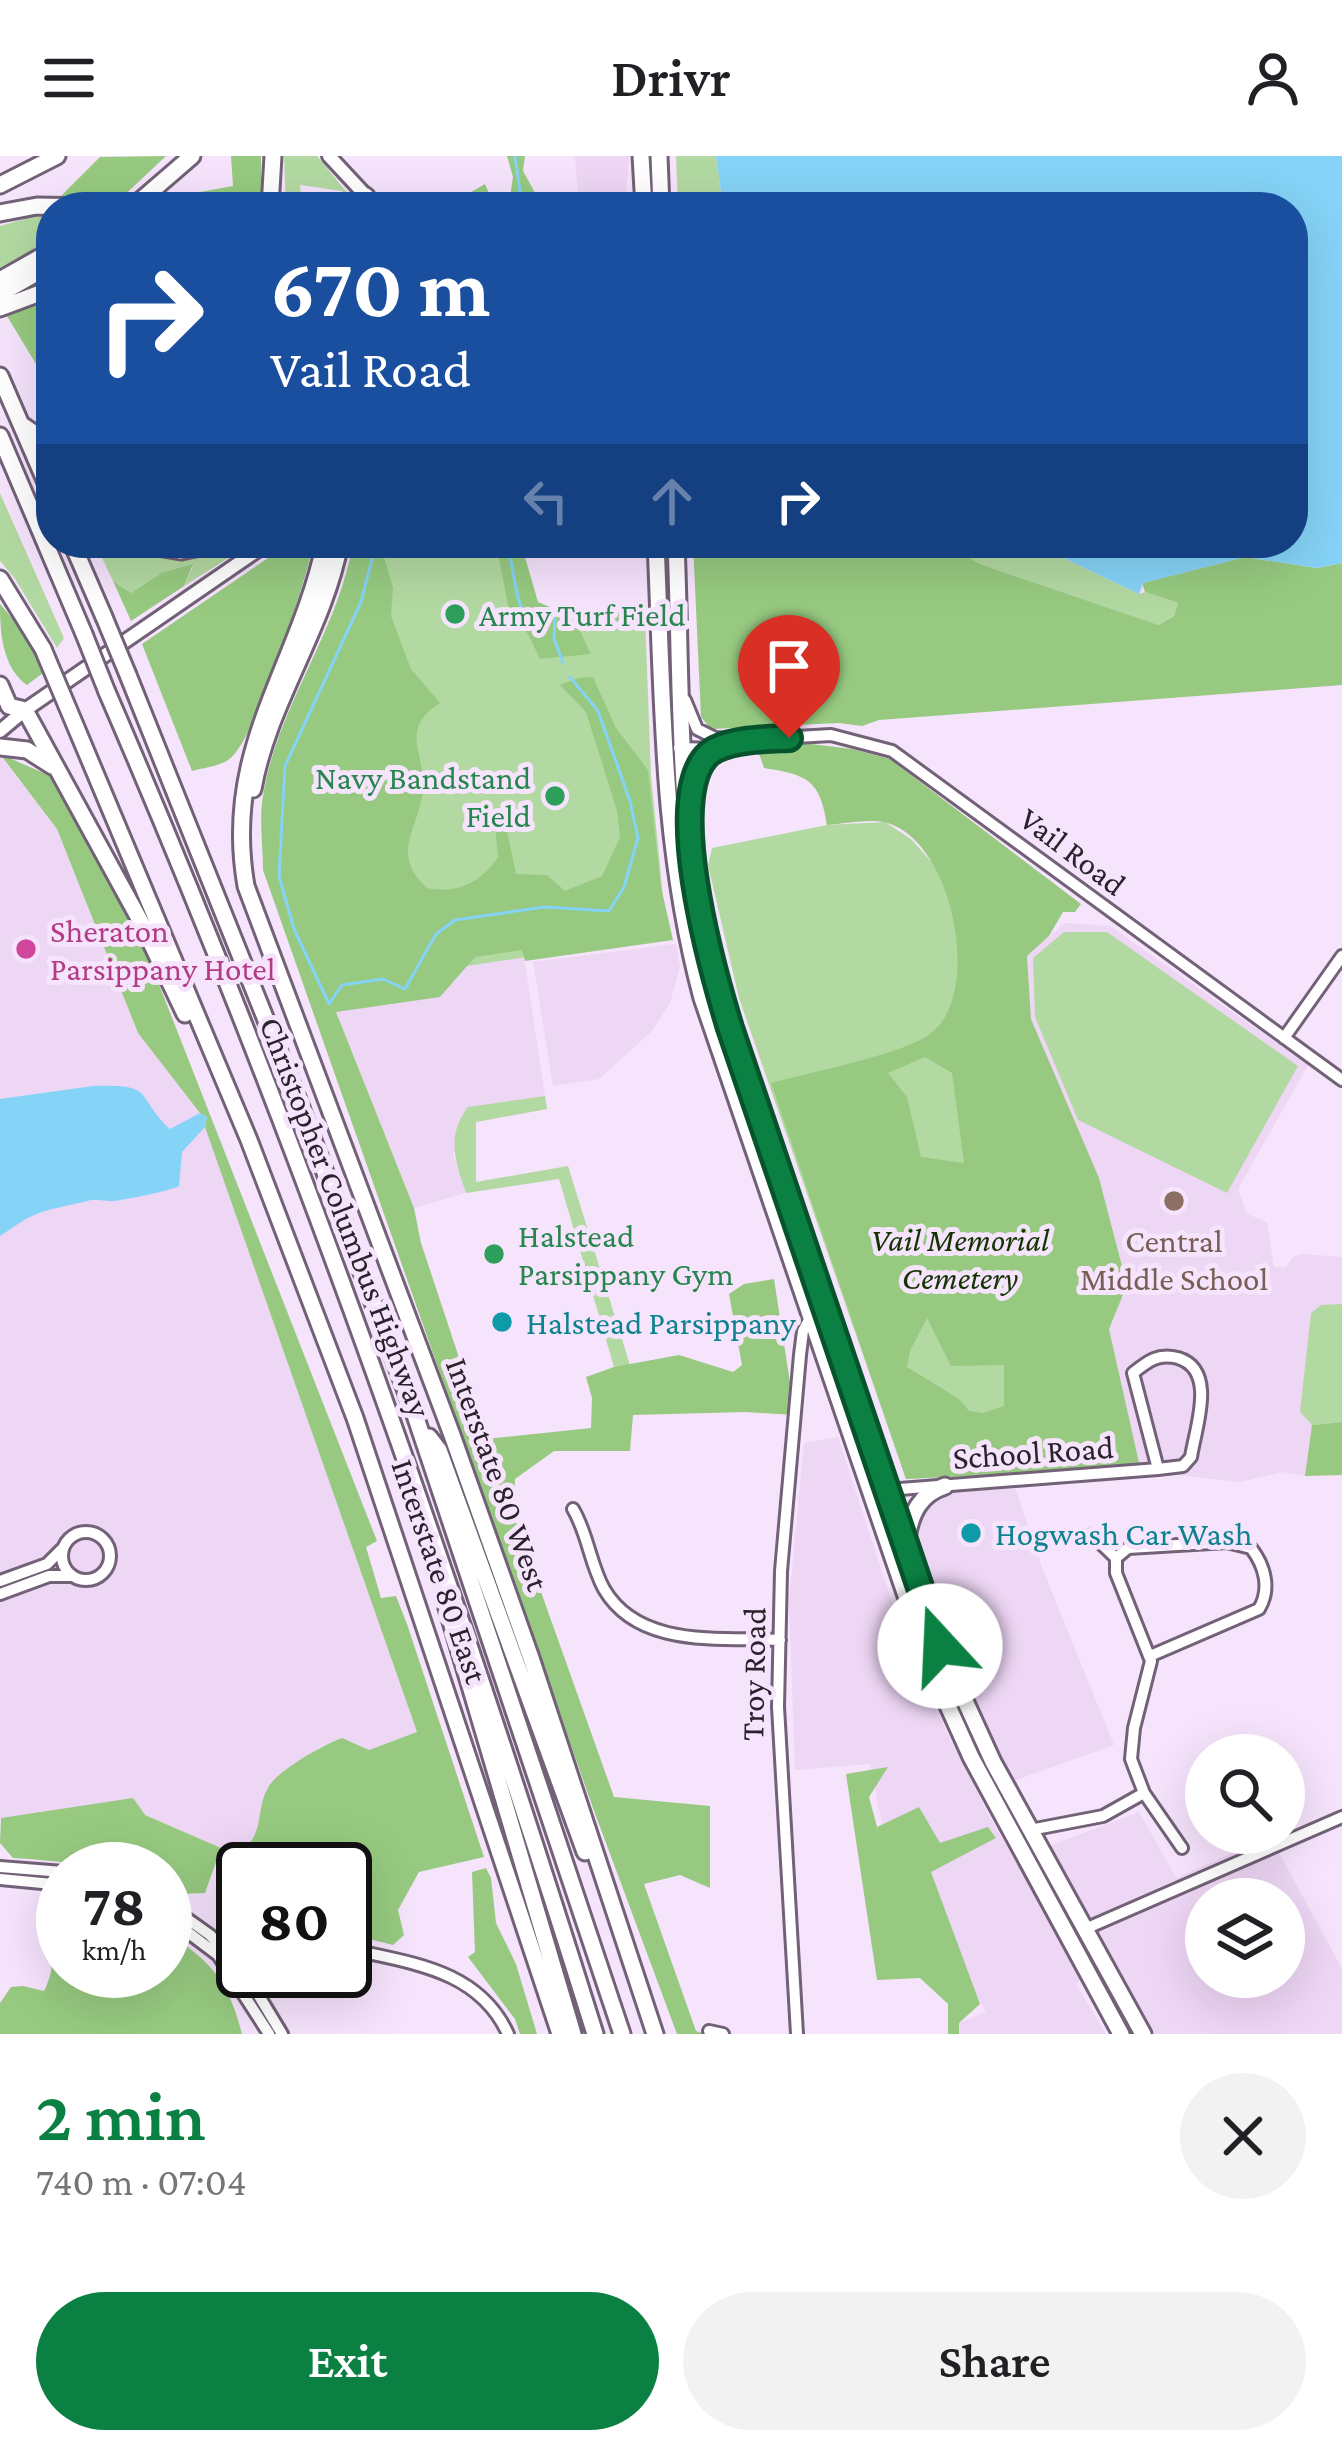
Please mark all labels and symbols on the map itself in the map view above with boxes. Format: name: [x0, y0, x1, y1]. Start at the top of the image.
place label: Army Turf Field: [479, 596, 686, 633]
marker: Army Turf Field: [442, 601, 468, 627]
pin: [738, 615, 840, 738]
place label: Navy Bandstand Field: [315, 759, 531, 834]
marker: Navy Bandstand Field: [542, 783, 568, 809]
street label: Vail Road: [1013, 799, 1133, 903]
place label: Sheraton Parsippany Hotel: [50, 912, 275, 987]
marker: Sheraton Parsippany Hotel: [13, 936, 39, 962]
street label: Christopher Columbus Highway: [253, 1012, 440, 1423]
marker: Central Middle School: [1161, 1188, 1187, 1214]
place label: Halstead Parsippany Gym: [518, 1217, 734, 1292]
park label: Vail Memorial Cemetery: [871, 1221, 1050, 1296]
place label: Central Middle School: [1080, 1222, 1268, 1297]
marker: Halstead Parsippany Gym: [481, 1241, 507, 1267]
place label: Halstead Parsippany: [526, 1304, 797, 1341]
marker: Halstead Parsippany: [489, 1309, 515, 1335]
street label: Interstate 80 West: [439, 1353, 558, 1596]
street label: School Road: [951, 1428, 1115, 1476]
street label: Interstate 80 East: [384, 1454, 496, 1689]
place label: Hogwash Car Wash: [995, 1515, 1252, 1552]
marker: Hogwash Car Wash: [958, 1520, 984, 1546]
position arrow: [877, 1583, 1003, 1709]
street label: Troy Road: [733, 1607, 773, 1741]
speed limit sign: 80: [216, 1842, 372, 1998]

